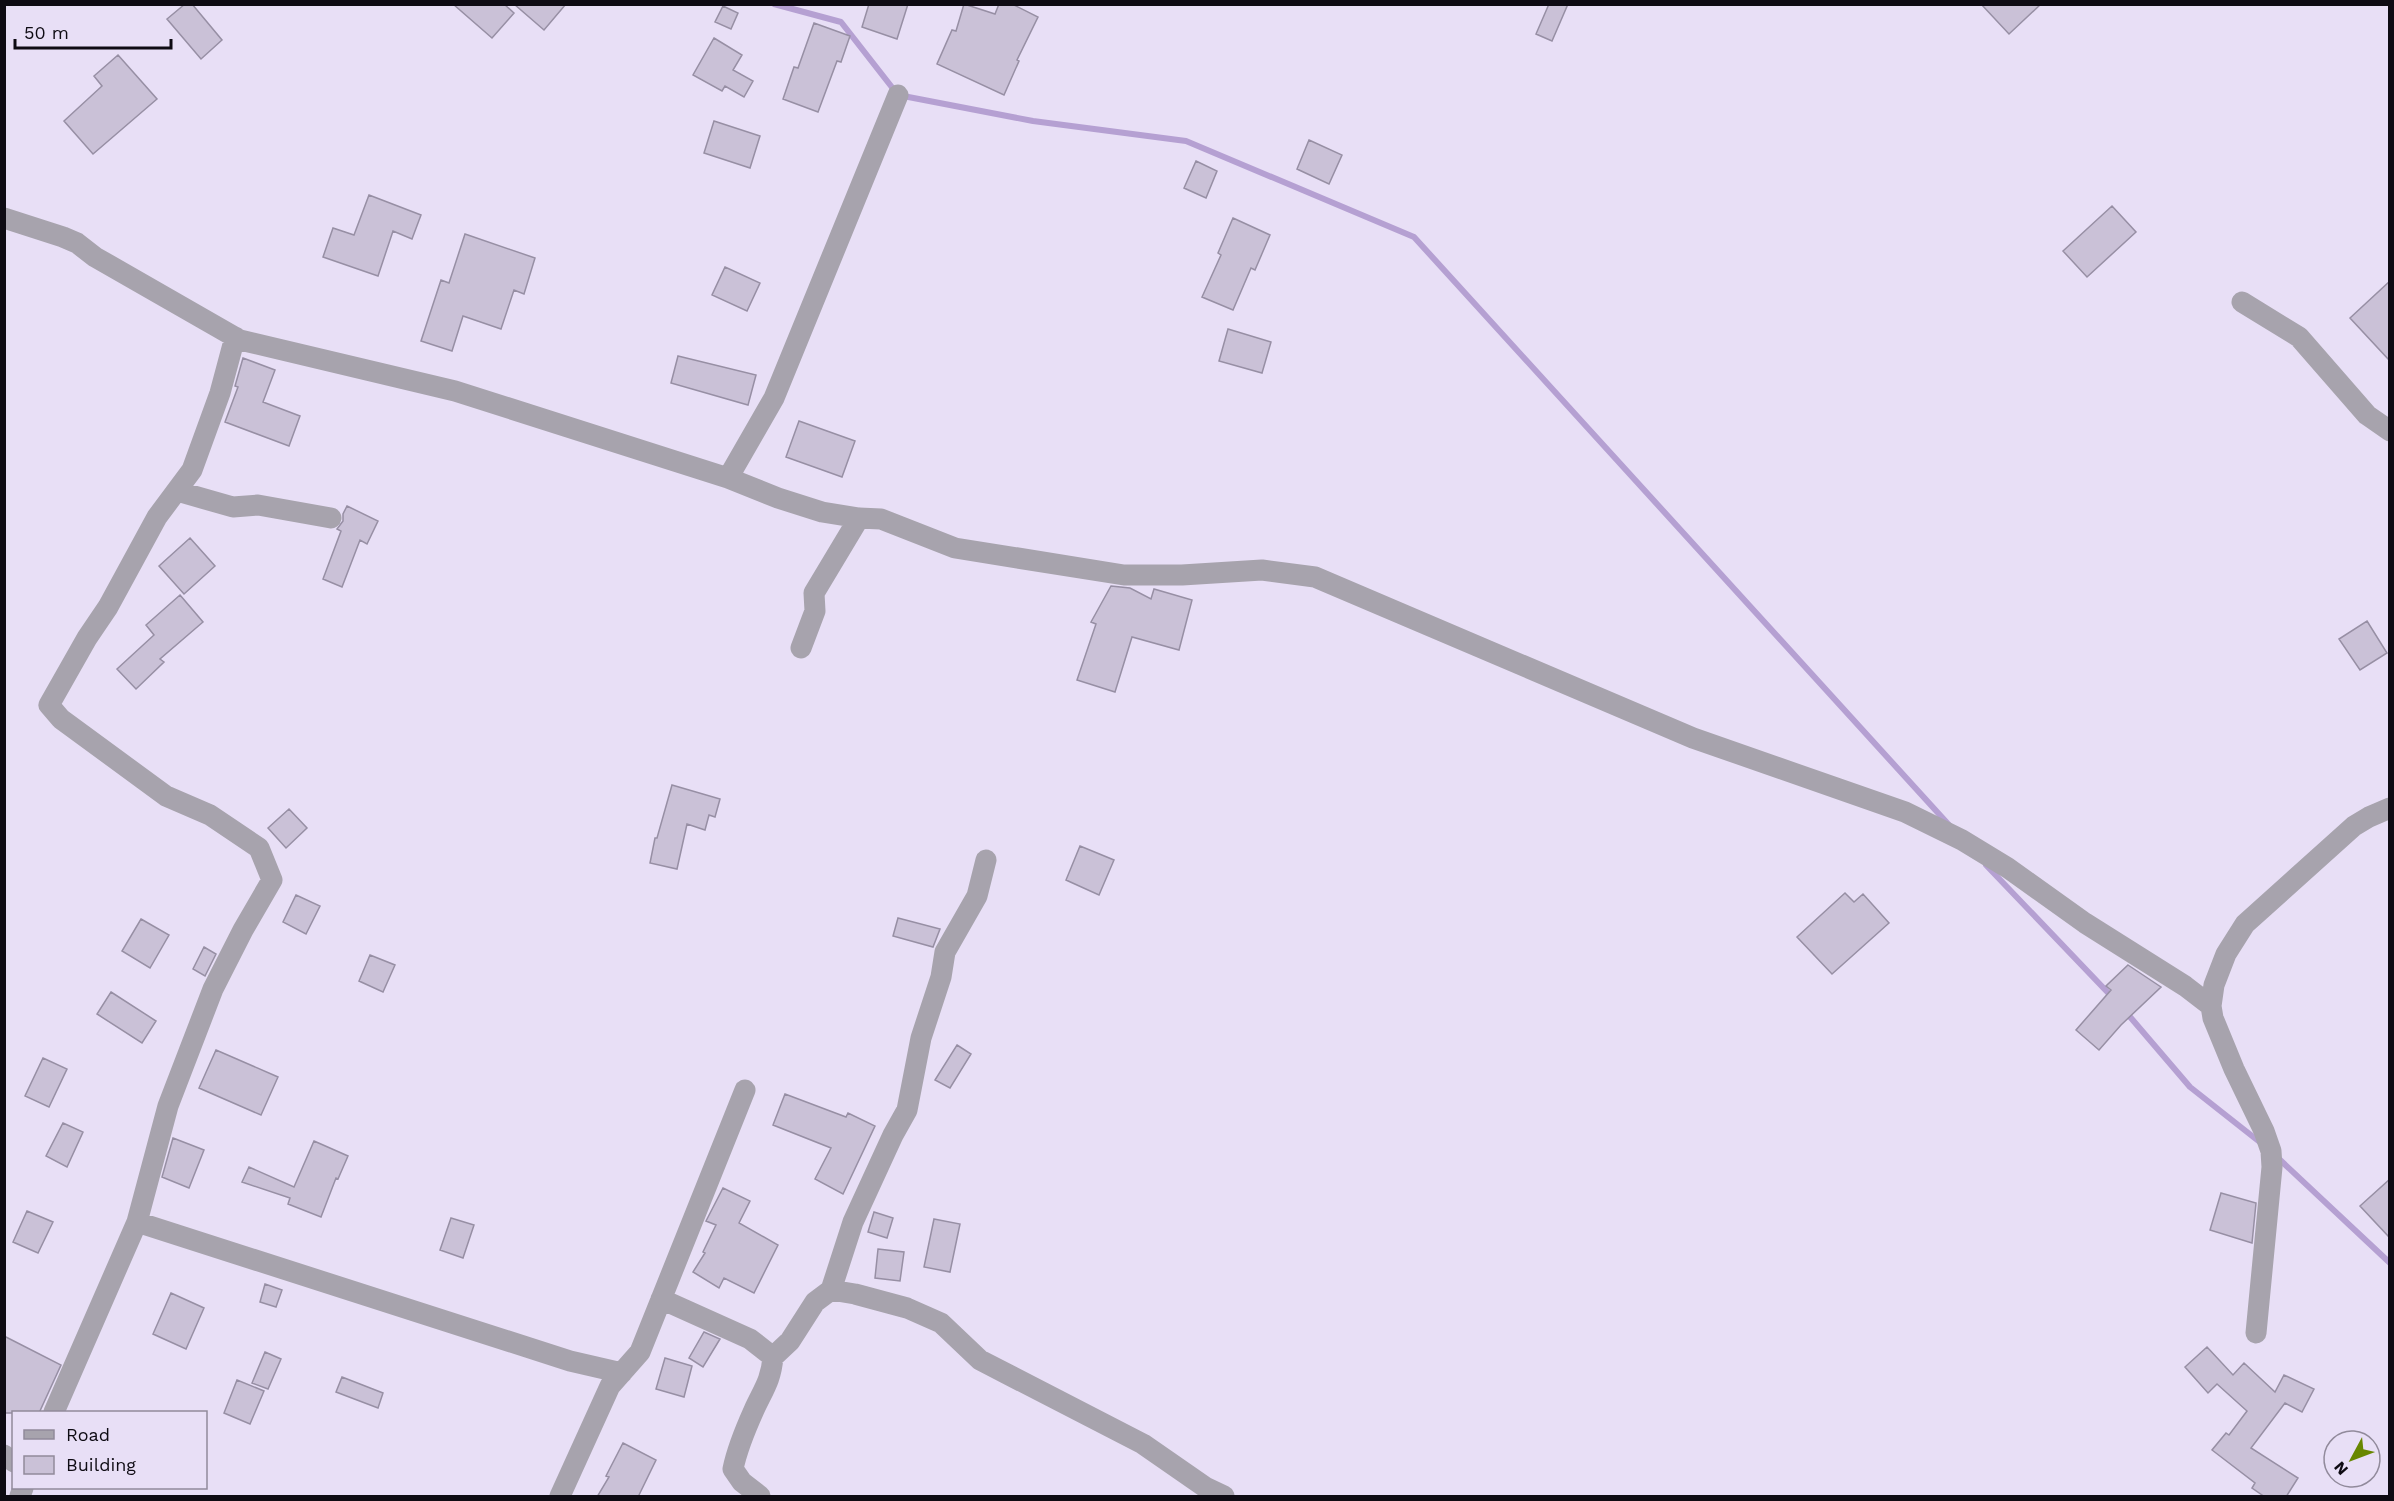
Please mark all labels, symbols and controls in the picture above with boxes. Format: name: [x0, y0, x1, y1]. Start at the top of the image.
scale bar: [15, 12, 171, 50]
text: 50 m: [24, 22, 69, 43]
legend: [12, 1411, 207, 1489]
text: Road: [66, 1424, 110, 1445]
north arrow: [2322, 1429, 2382, 1489]
text: Building: [66, 1454, 136, 1475]
text: N: [2330, 1458, 2352, 1479]

